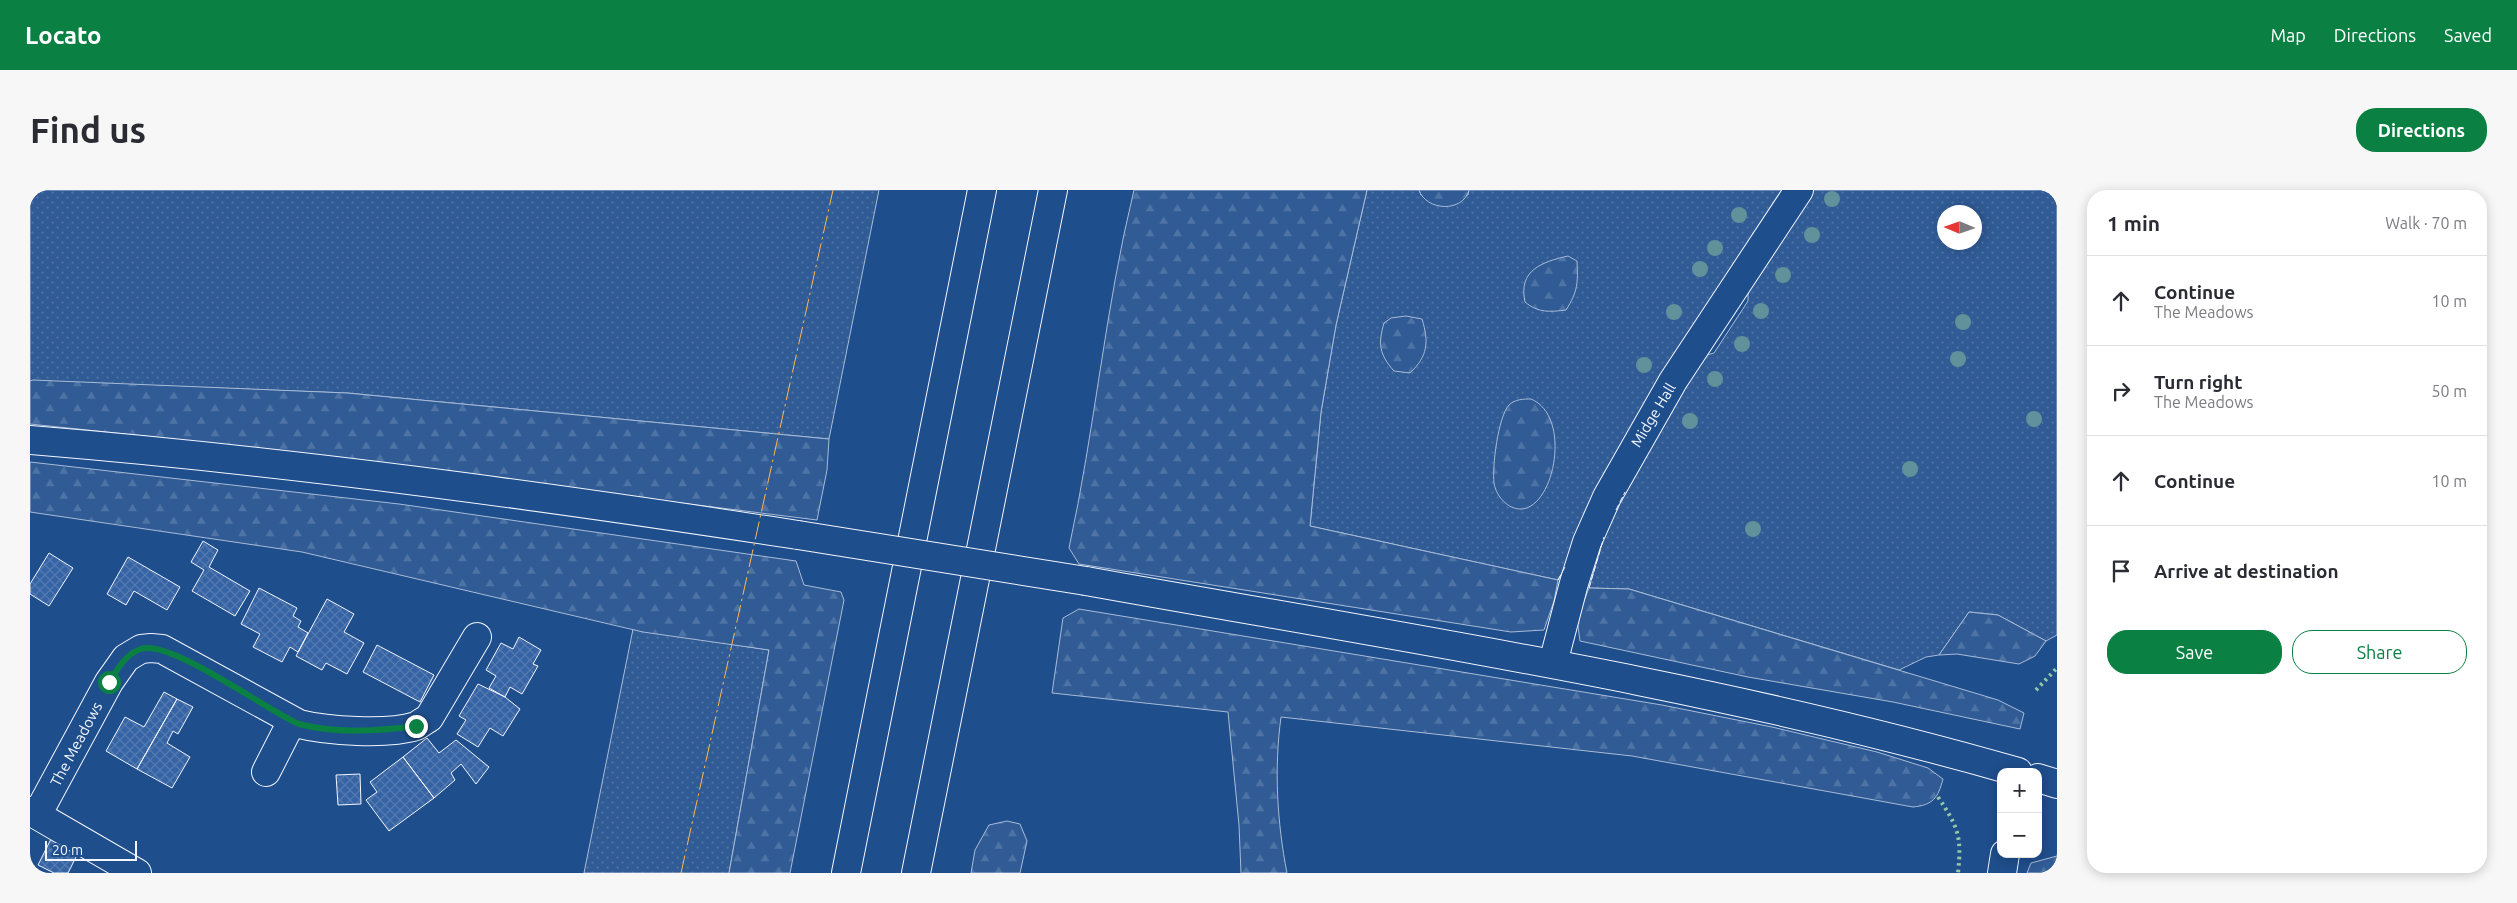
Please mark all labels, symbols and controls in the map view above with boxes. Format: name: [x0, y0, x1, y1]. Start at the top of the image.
text: Locato: [25, 22, 101, 49]
text: Map: [2270, 25, 2306, 45]
text: Directions: [2334, 25, 2416, 45]
text: Saved: [2444, 25, 2492, 45]
button: Directions: [2356, 108, 2487, 152]
text: Find us: [30, 110, 146, 150]
north arrow: [1937, 205, 1982, 250]
text: 1 min: [2107, 211, 2160, 235]
text: Walk · 70 m: [2385, 214, 2467, 232]
text: Continue: [2154, 281, 2235, 303]
icon: ahead: [2107, 287, 2135, 315]
text: 10 m: [2431, 292, 2467, 310]
text: The Meadows: [2154, 303, 2254, 321]
text: Turn right: [2154, 371, 2242, 393]
icon: right: [2107, 377, 2135, 405]
street label: Midge Hall: [1627, 380, 1679, 450]
text: 50 m: [2431, 382, 2467, 400]
text: The Meadows: [2154, 393, 2254, 411]
icon: ahead: [2107, 467, 2135, 495]
text: Continue: [2154, 470, 2235, 492]
text: 10 m: [2431, 472, 2467, 490]
icon: arrive: [2107, 557, 2135, 585]
text: Arrive at destination: [2154, 560, 2339, 582]
button: Save: [2107, 630, 2282, 674]
button: Share: [2292, 630, 2467, 674]
route start: [98, 671, 121, 694]
street label: The Meadows: [47, 699, 105, 789]
route end: [405, 715, 428, 738]
map controls: [1997, 768, 2042, 858]
button: +: [1997, 768, 2042, 813]
button: −: [1997, 813, 2042, 858]
scale bar: [45, 838, 138, 861]
text: 20 m: [52, 842, 83, 858]

